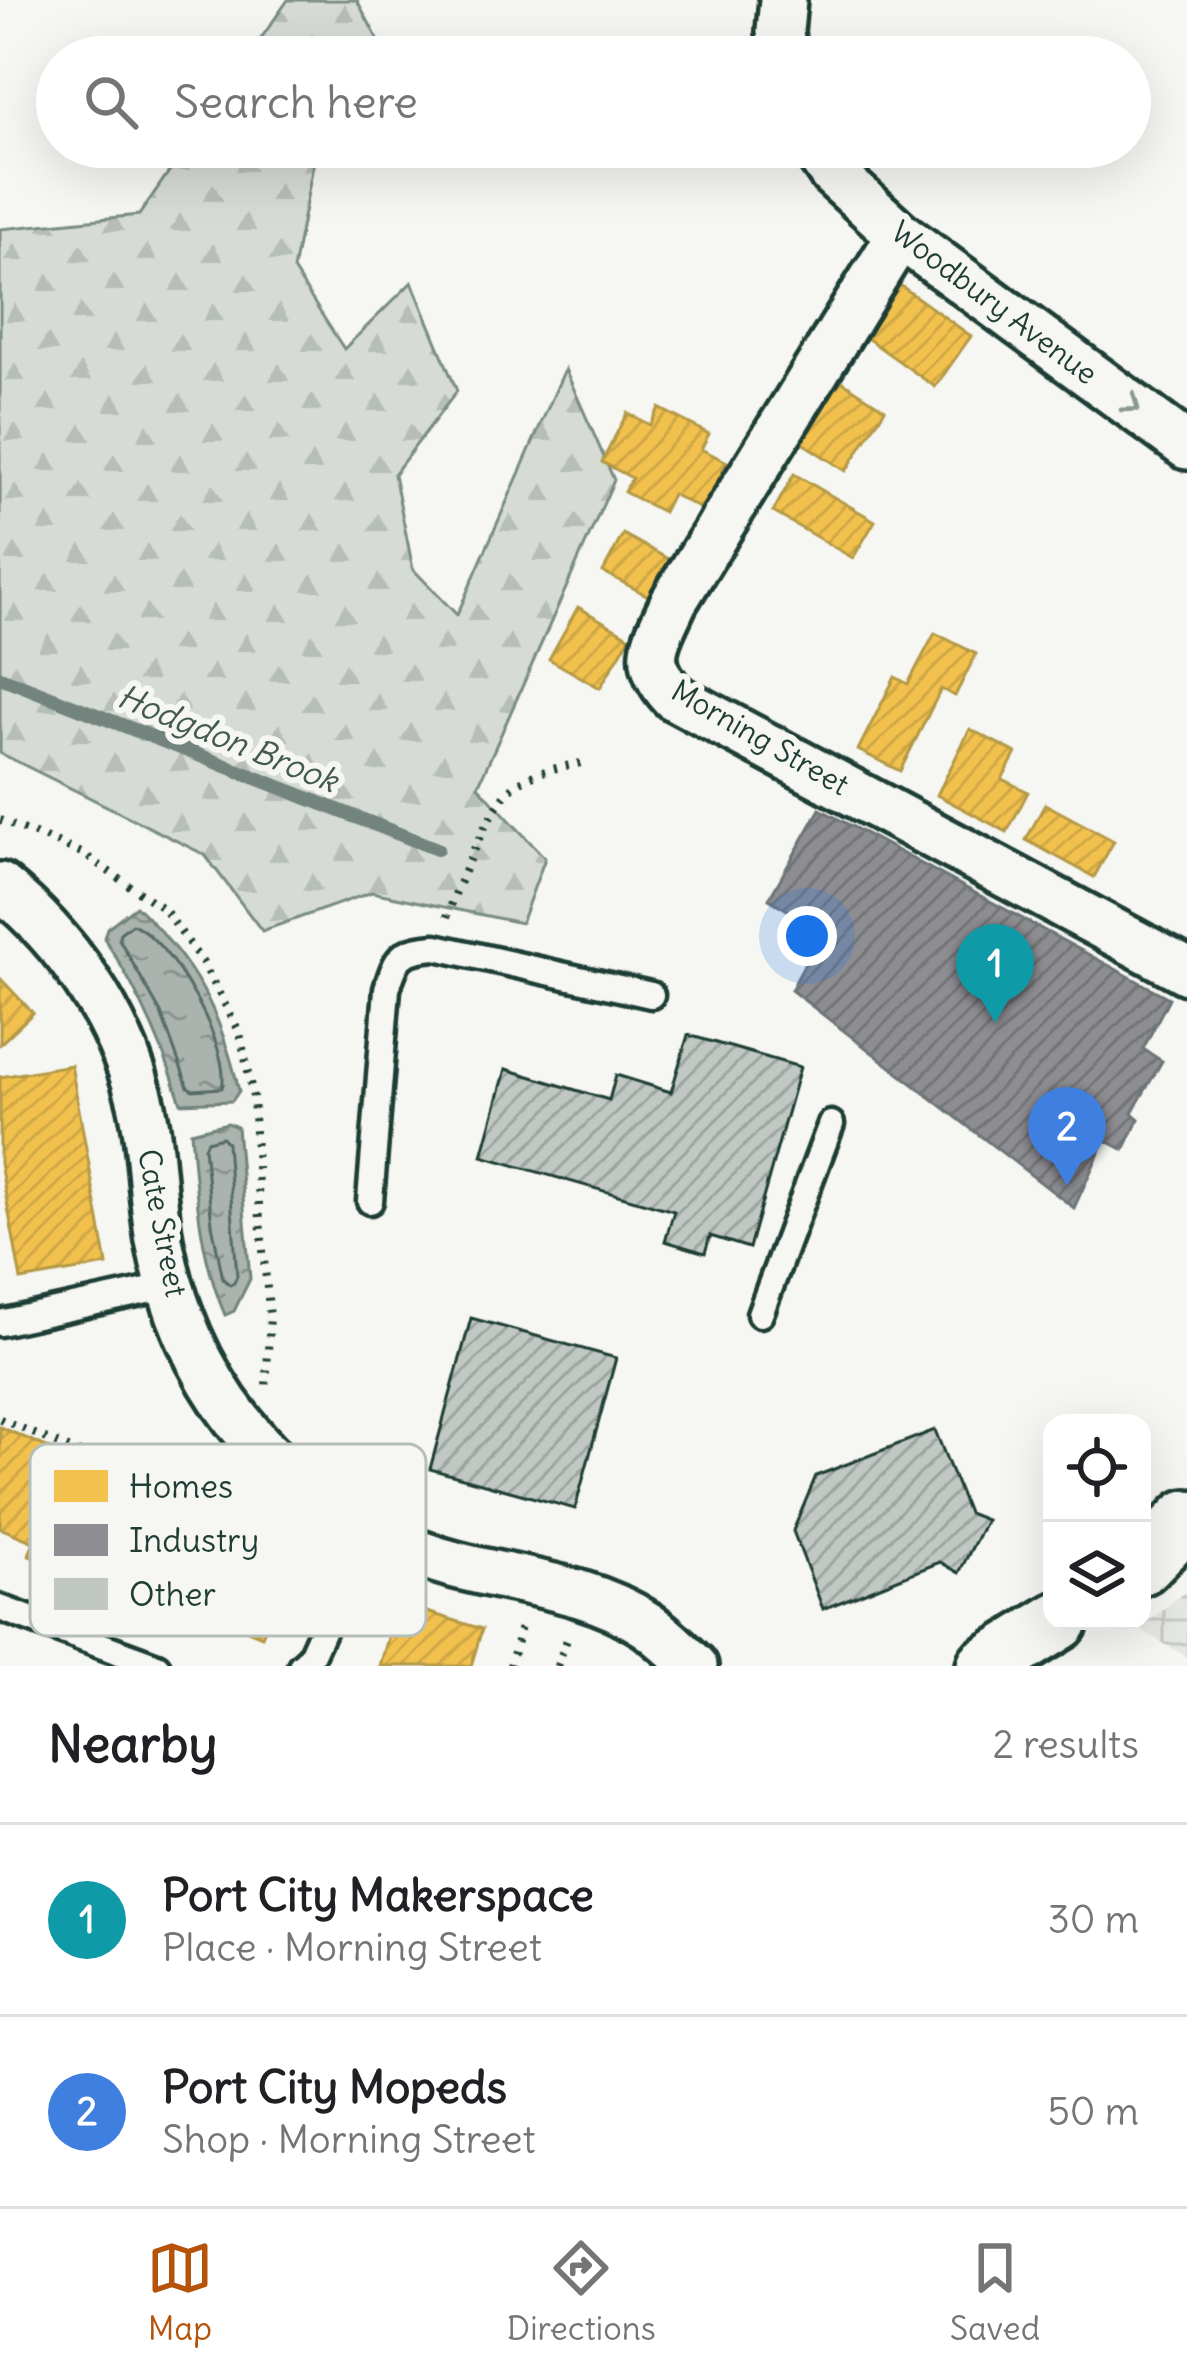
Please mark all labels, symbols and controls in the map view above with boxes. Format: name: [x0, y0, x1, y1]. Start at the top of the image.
search box: [36, 36, 1151, 168]
icon: search: [78, 69, 144, 135]
text: Search here: [174, 74, 418, 130]
street label: Woodbury Avenue: [884, 212, 1105, 392]
one-way arrow: [1119, 391, 1140, 413]
street label: Morning Street: [665, 671, 856, 803]
water label: Hodgdon Brook: [112, 675, 346, 802]
your location: [777, 906, 837, 966]
pin: 1: [956, 924, 1034, 1023]
pin: 2: [1028, 1087, 1106, 1186]
street label: Cate Street: [130, 1146, 196, 1300]
map controls: [1043, 1414, 1151, 1630]
button: locate: [1043, 1414, 1151, 1522]
legend: [30, 1444, 426, 1636]
text: Homes: [129, 1465, 233, 1507]
text: Industry: [129, 1519, 259, 1561]
button: layers: [1043, 1522, 1151, 1630]
text: Other: [129, 1573, 216, 1615]
text: Nearby: [48, 1712, 217, 1776]
text: 2 results: [992, 1720, 1139, 1769]
text: Port City Makerspace: [162, 1867, 594, 1923]
text: 1: [79, 1895, 95, 1944]
text: 30 m: [1048, 1895, 1139, 1944]
text: Place · Morning Street: [162, 1923, 542, 1972]
text: Port City Mopeds: [162, 2059, 507, 2115]
text: 2: [76, 2087, 98, 2136]
text: 50 m: [1047, 2087, 1139, 2136]
text: Shop · Morning Street: [162, 2115, 536, 2164]
tab: Map: [147, 2235, 213, 2349]
tab: Directions: [507, 2235, 656, 2349]
tab: Saved: [950, 2235, 1040, 2349]

